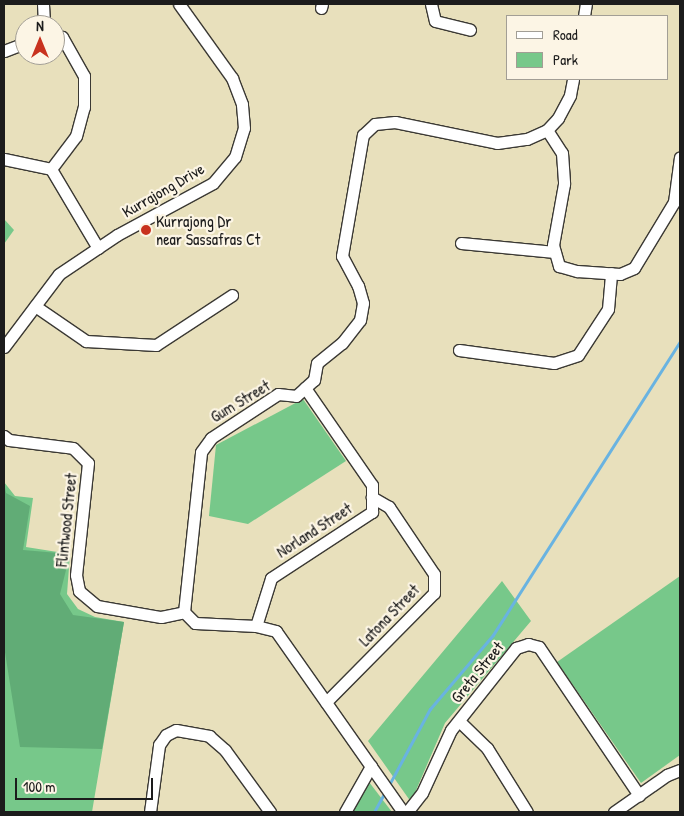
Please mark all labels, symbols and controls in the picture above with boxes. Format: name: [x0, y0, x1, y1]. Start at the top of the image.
north arrow: [15, 15, 65, 65]
legend: [507, 15, 669, 80]
text: N: [36, 16, 44, 35]
text: Road: [553, 24, 578, 45]
text: Park: [553, 49, 578, 70]
street label: Kurrajong Drive: [118, 159, 208, 221]
place label: Kurrajong Dr near Sassafras Ct: [156, 211, 260, 249]
marker: Kurrajong Dr near Sassafras Ct: [140, 224, 152, 236]
street label: Gum Street: [207, 376, 273, 426]
street label: Flintwood Street: [52, 472, 80, 568]
street label: Norland Street: [273, 499, 355, 561]
street label: Latona Street: [355, 580, 423, 650]
street label: Greta Street: [447, 638, 507, 706]
scale bar: [18, 768, 155, 800]
text: 100 m: [23, 776, 56, 797]

